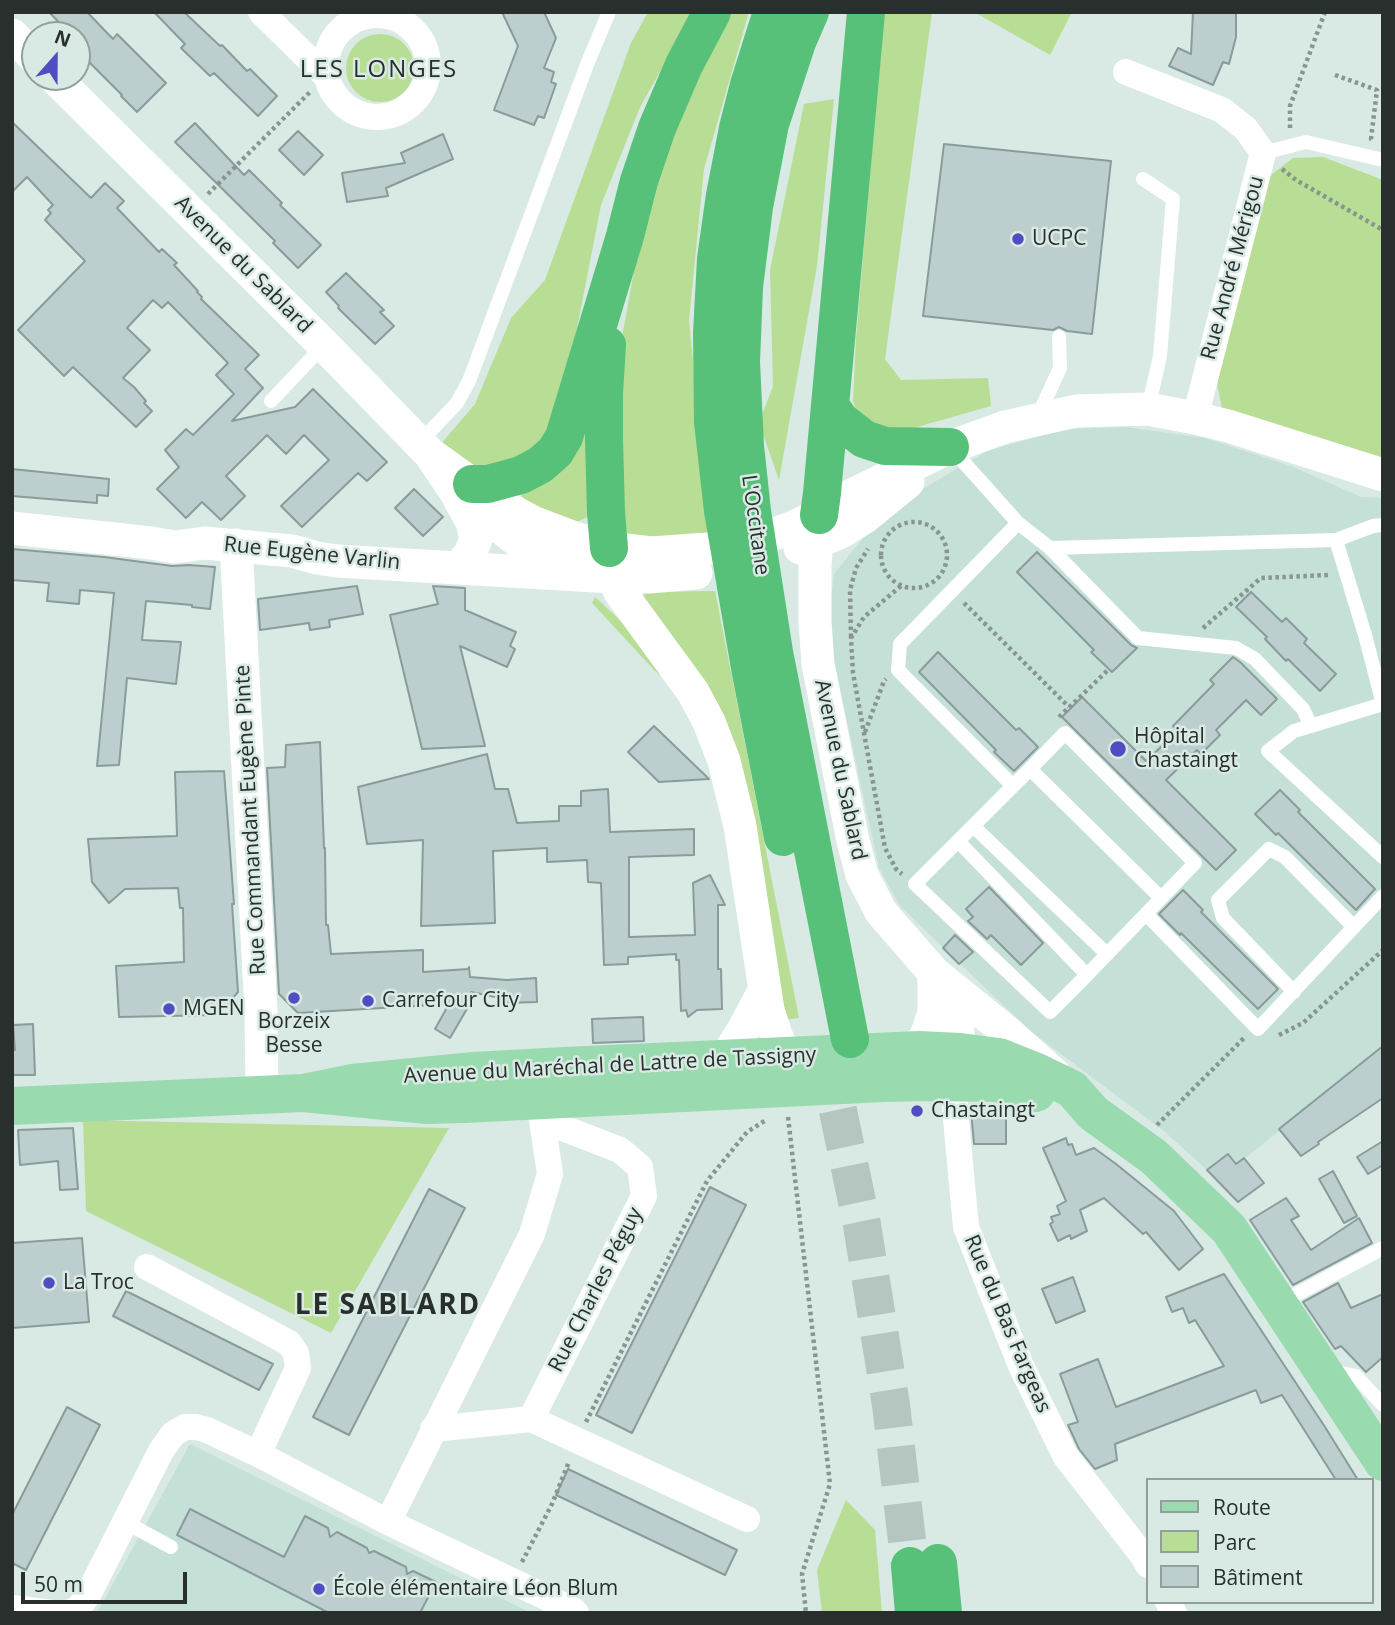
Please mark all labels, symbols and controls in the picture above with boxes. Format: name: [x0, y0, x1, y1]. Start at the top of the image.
north arrow: [21, 21, 91, 91]
text: N: [51, 23, 75, 53]
district label: LES LONGES: [301, 56, 457, 84]
street label: Rue André Mérigou: [1196, 173, 1270, 363]
street label: Avenue du Sablard: [169, 191, 317, 339]
place label: UCPC: [1032, 226, 1086, 252]
marker: UCPC: [1010, 231, 1026, 247]
street label: L'Occitane: [735, 473, 775, 577]
street label: Rue Eugène Varlin: [223, 532, 401, 576]
street label: Rue Commandant Eugène Pinte: [230, 664, 272, 976]
street label: Avenue du Sablard: [809, 677, 871, 863]
place label: Hôpital Chastaingt: [1134, 724, 1238, 774]
marker: Hôpital Chastaingt: [1108, 739, 1128, 759]
place label: Carrefour City: [382, 988, 519, 1014]
marker: Borzeix Besse: [286, 990, 302, 1006]
marker: Carrefour City: [360, 993, 376, 1009]
place label: MGEN: [183, 996, 245, 1022]
marker: MGEN: [161, 1001, 177, 1017]
place label: Borzeix Besse: [258, 1009, 330, 1059]
street label: Avenue du Maréchal de Lattre de Tassigny: [403, 1043, 817, 1089]
place label: Chastaingt: [931, 1098, 1035, 1124]
marker: Chastaingt: [909, 1103, 925, 1119]
street label: Rue Charles Péguy: [544, 1204, 648, 1376]
street label: Rue du Bas Fargeas: [958, 1231, 1056, 1417]
place label: La Troc: [63, 1270, 134, 1296]
marker: La Troc: [41, 1275, 57, 1291]
district label: LE SABLARD: [296, 1289, 480, 1323]
legend: [1146, 1478, 1374, 1604]
text: Route: [1213, 1493, 1271, 1521]
text: Parc: [1213, 1528, 1256, 1556]
scale bar: [24, 1558, 191, 1602]
text: Bâtiment: [1213, 1563, 1303, 1591]
text: 50 m: [34, 1570, 83, 1598]
place label: École élémentaire Léon Blum: [333, 1576, 618, 1602]
marker: École élémentaire Léon Blum: [311, 1581, 327, 1597]

